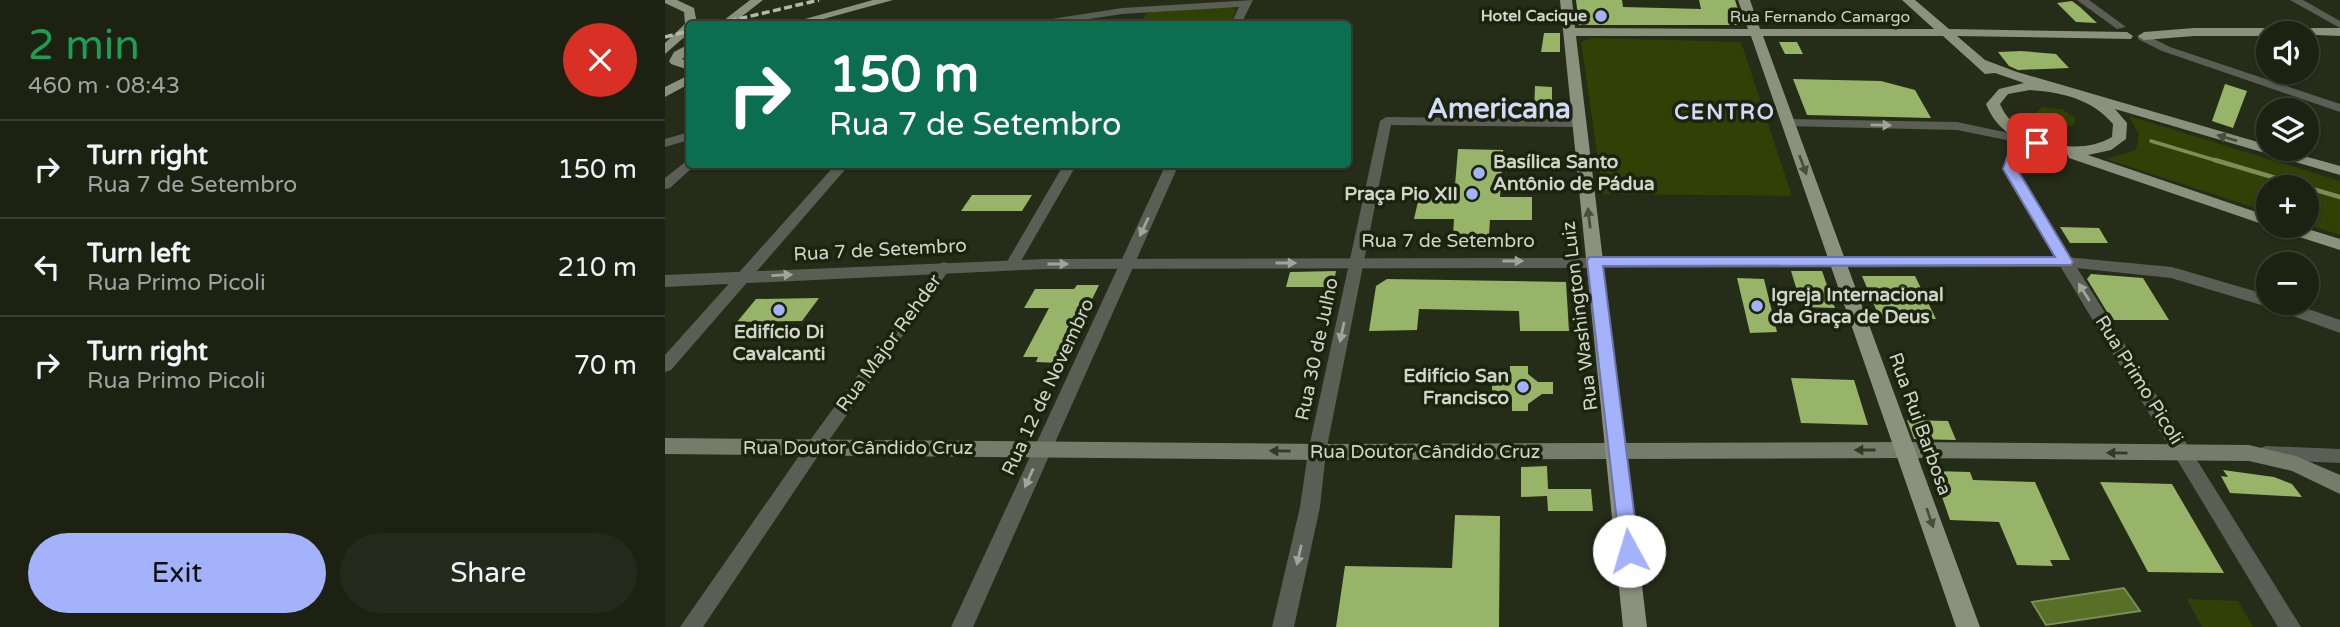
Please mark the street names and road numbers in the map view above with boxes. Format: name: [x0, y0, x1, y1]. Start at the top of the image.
street label: Rua Fernando Camargo: [1730, 7, 1910, 27]
street label: Rua Washington Luiz: [1557, 220, 1603, 412]
street label: Rua 7 de Setembro: [1361, 230, 1535, 252]
street label: Rua 7 de Setembro: [793, 234, 967, 266]
street label: Rua Major Rehder: [832, 270, 947, 416]
street label: Rua 30 de Julho: [1291, 276, 1343, 422]
street label: Rua 12 de Novembro: [997, 295, 1099, 479]
street label: Rua Primo Picoli: [2091, 312, 2187, 448]
street label: Rua Rui Barbosa: [1884, 350, 1956, 498]
street label: Rua Doutor Cândido Cruz: [743, 437, 973, 459]
street label: Rua Doutor Cândido Cruz: [1310, 441, 1540, 463]

